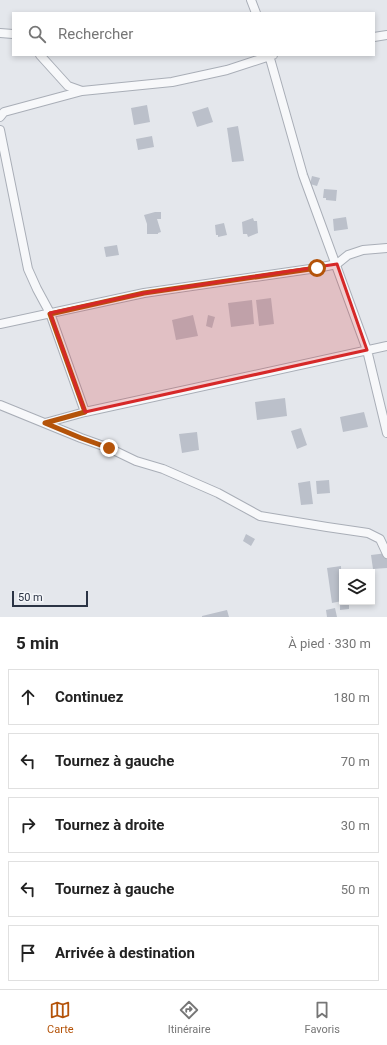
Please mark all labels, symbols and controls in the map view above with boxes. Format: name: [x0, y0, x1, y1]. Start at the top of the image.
search box: [12, 12, 375, 56]
icon: search: [26, 23, 48, 45]
text: Rechercher: [58, 25, 133, 43]
route start: [308, 259, 326, 277]
route end: [100, 439, 118, 457]
map controls: [339, 569, 375, 605]
button: layers: [339, 569, 375, 605]
scale bar: [12, 589, 88, 608]
text: 50 m: [18, 591, 43, 604]
text: 5 min: [16, 633, 59, 653]
text: À pied · 330 m: [288, 636, 371, 651]
icon: ahead: [17, 686, 39, 708]
text: Continuez: [55, 688, 123, 706]
text: 180 m: [333, 690, 370, 705]
icon: left: [17, 750, 39, 772]
text: Tournez à gauche: [55, 752, 174, 770]
text: 70 m: [341, 754, 370, 769]
icon: right: [17, 814, 39, 836]
text: Tournez à droite: [55, 816, 164, 834]
text: 30 m: [341, 818, 370, 833]
icon: left: [17, 878, 39, 900]
text: Tournez à gauche: [55, 880, 174, 898]
text: 50 m: [341, 882, 370, 897]
icon: arrive: [17, 942, 39, 964]
text: Arrivée à destination: [55, 944, 195, 962]
tab: Carte: [47, 999, 74, 1036]
tab: Itinéraire: [168, 999, 210, 1036]
tab: Favoris: [305, 999, 340, 1036]

